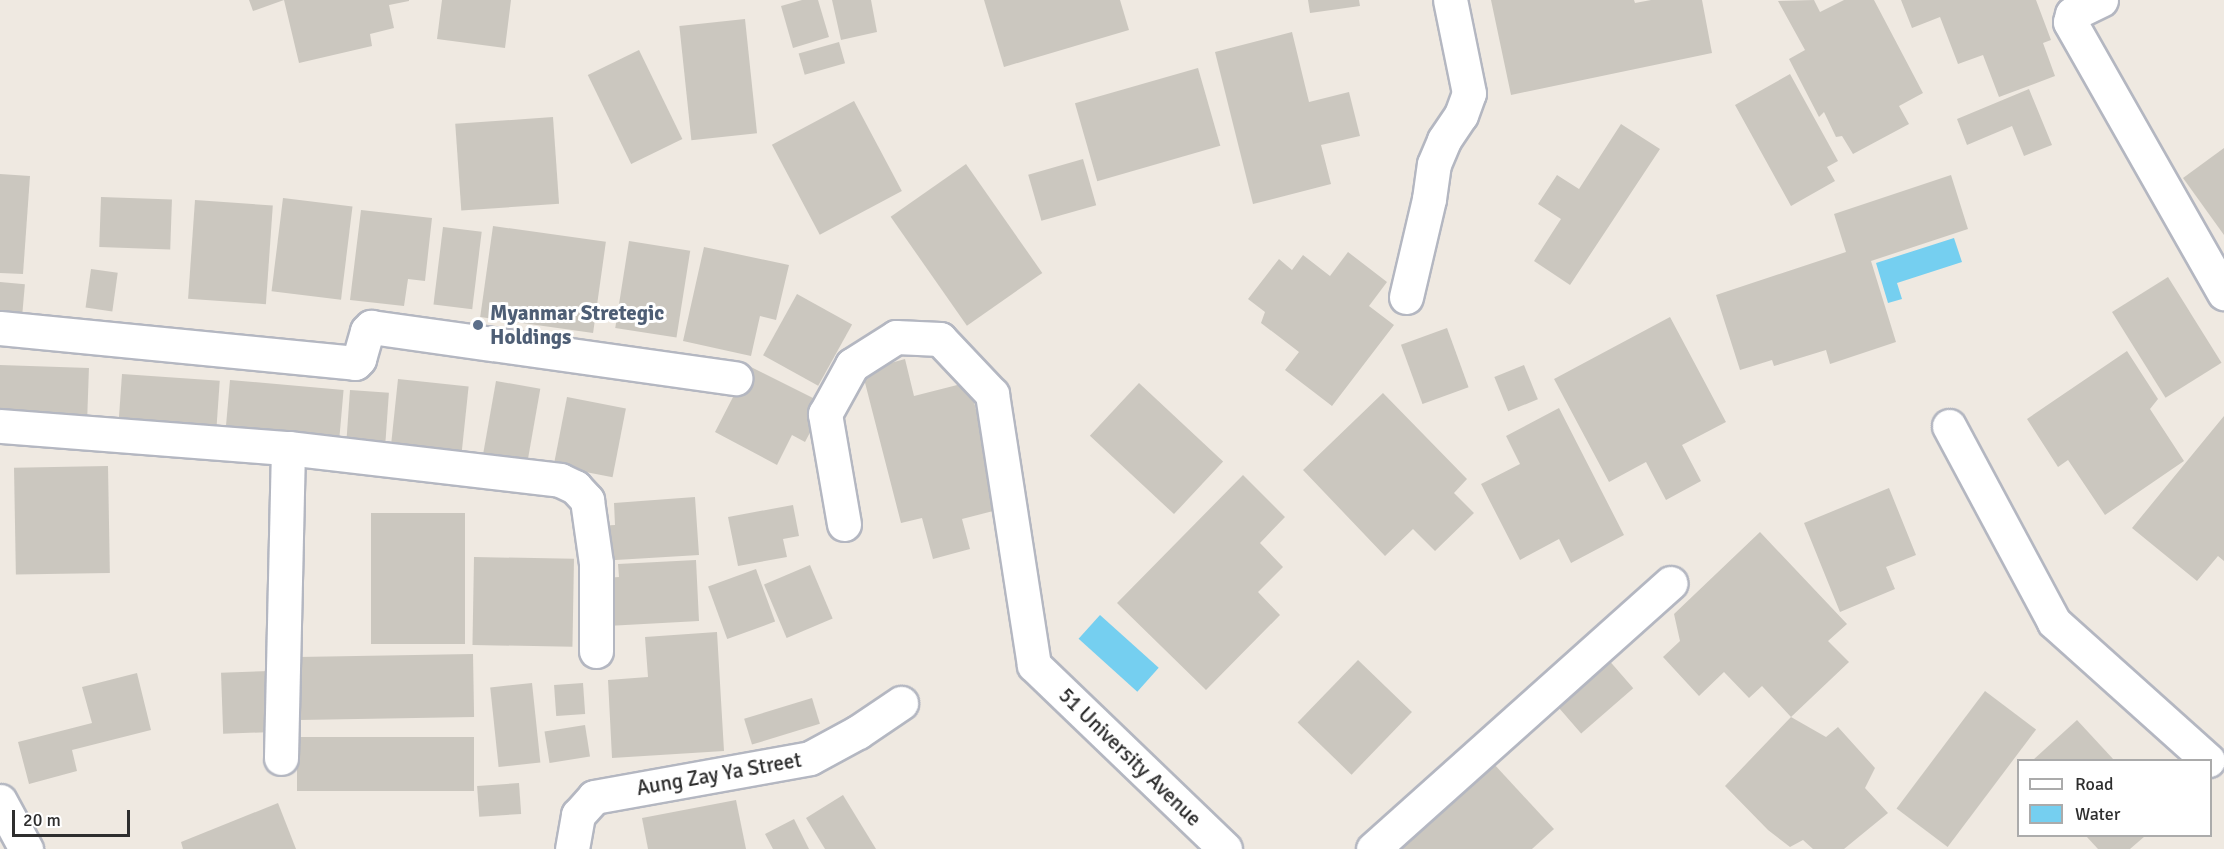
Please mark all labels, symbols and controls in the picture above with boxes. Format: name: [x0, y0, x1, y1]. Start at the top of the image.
place label: Myanmar Stretegic Holdings: [490, 300, 664, 350]
marker: Myanmar Stretegic Holdings: [471, 318, 485, 332]
street label: 51 University Avenue: [1054, 683, 1206, 831]
street label: Aung Zay Ya Street: [635, 747, 803, 801]
legend: [2017, 759, 2212, 837]
text: Road: [2075, 773, 2114, 795]
scale bar: [15, 798, 134, 836]
text: Water: [2075, 803, 2120, 825]
text: 20 m: [23, 809, 61, 831]

